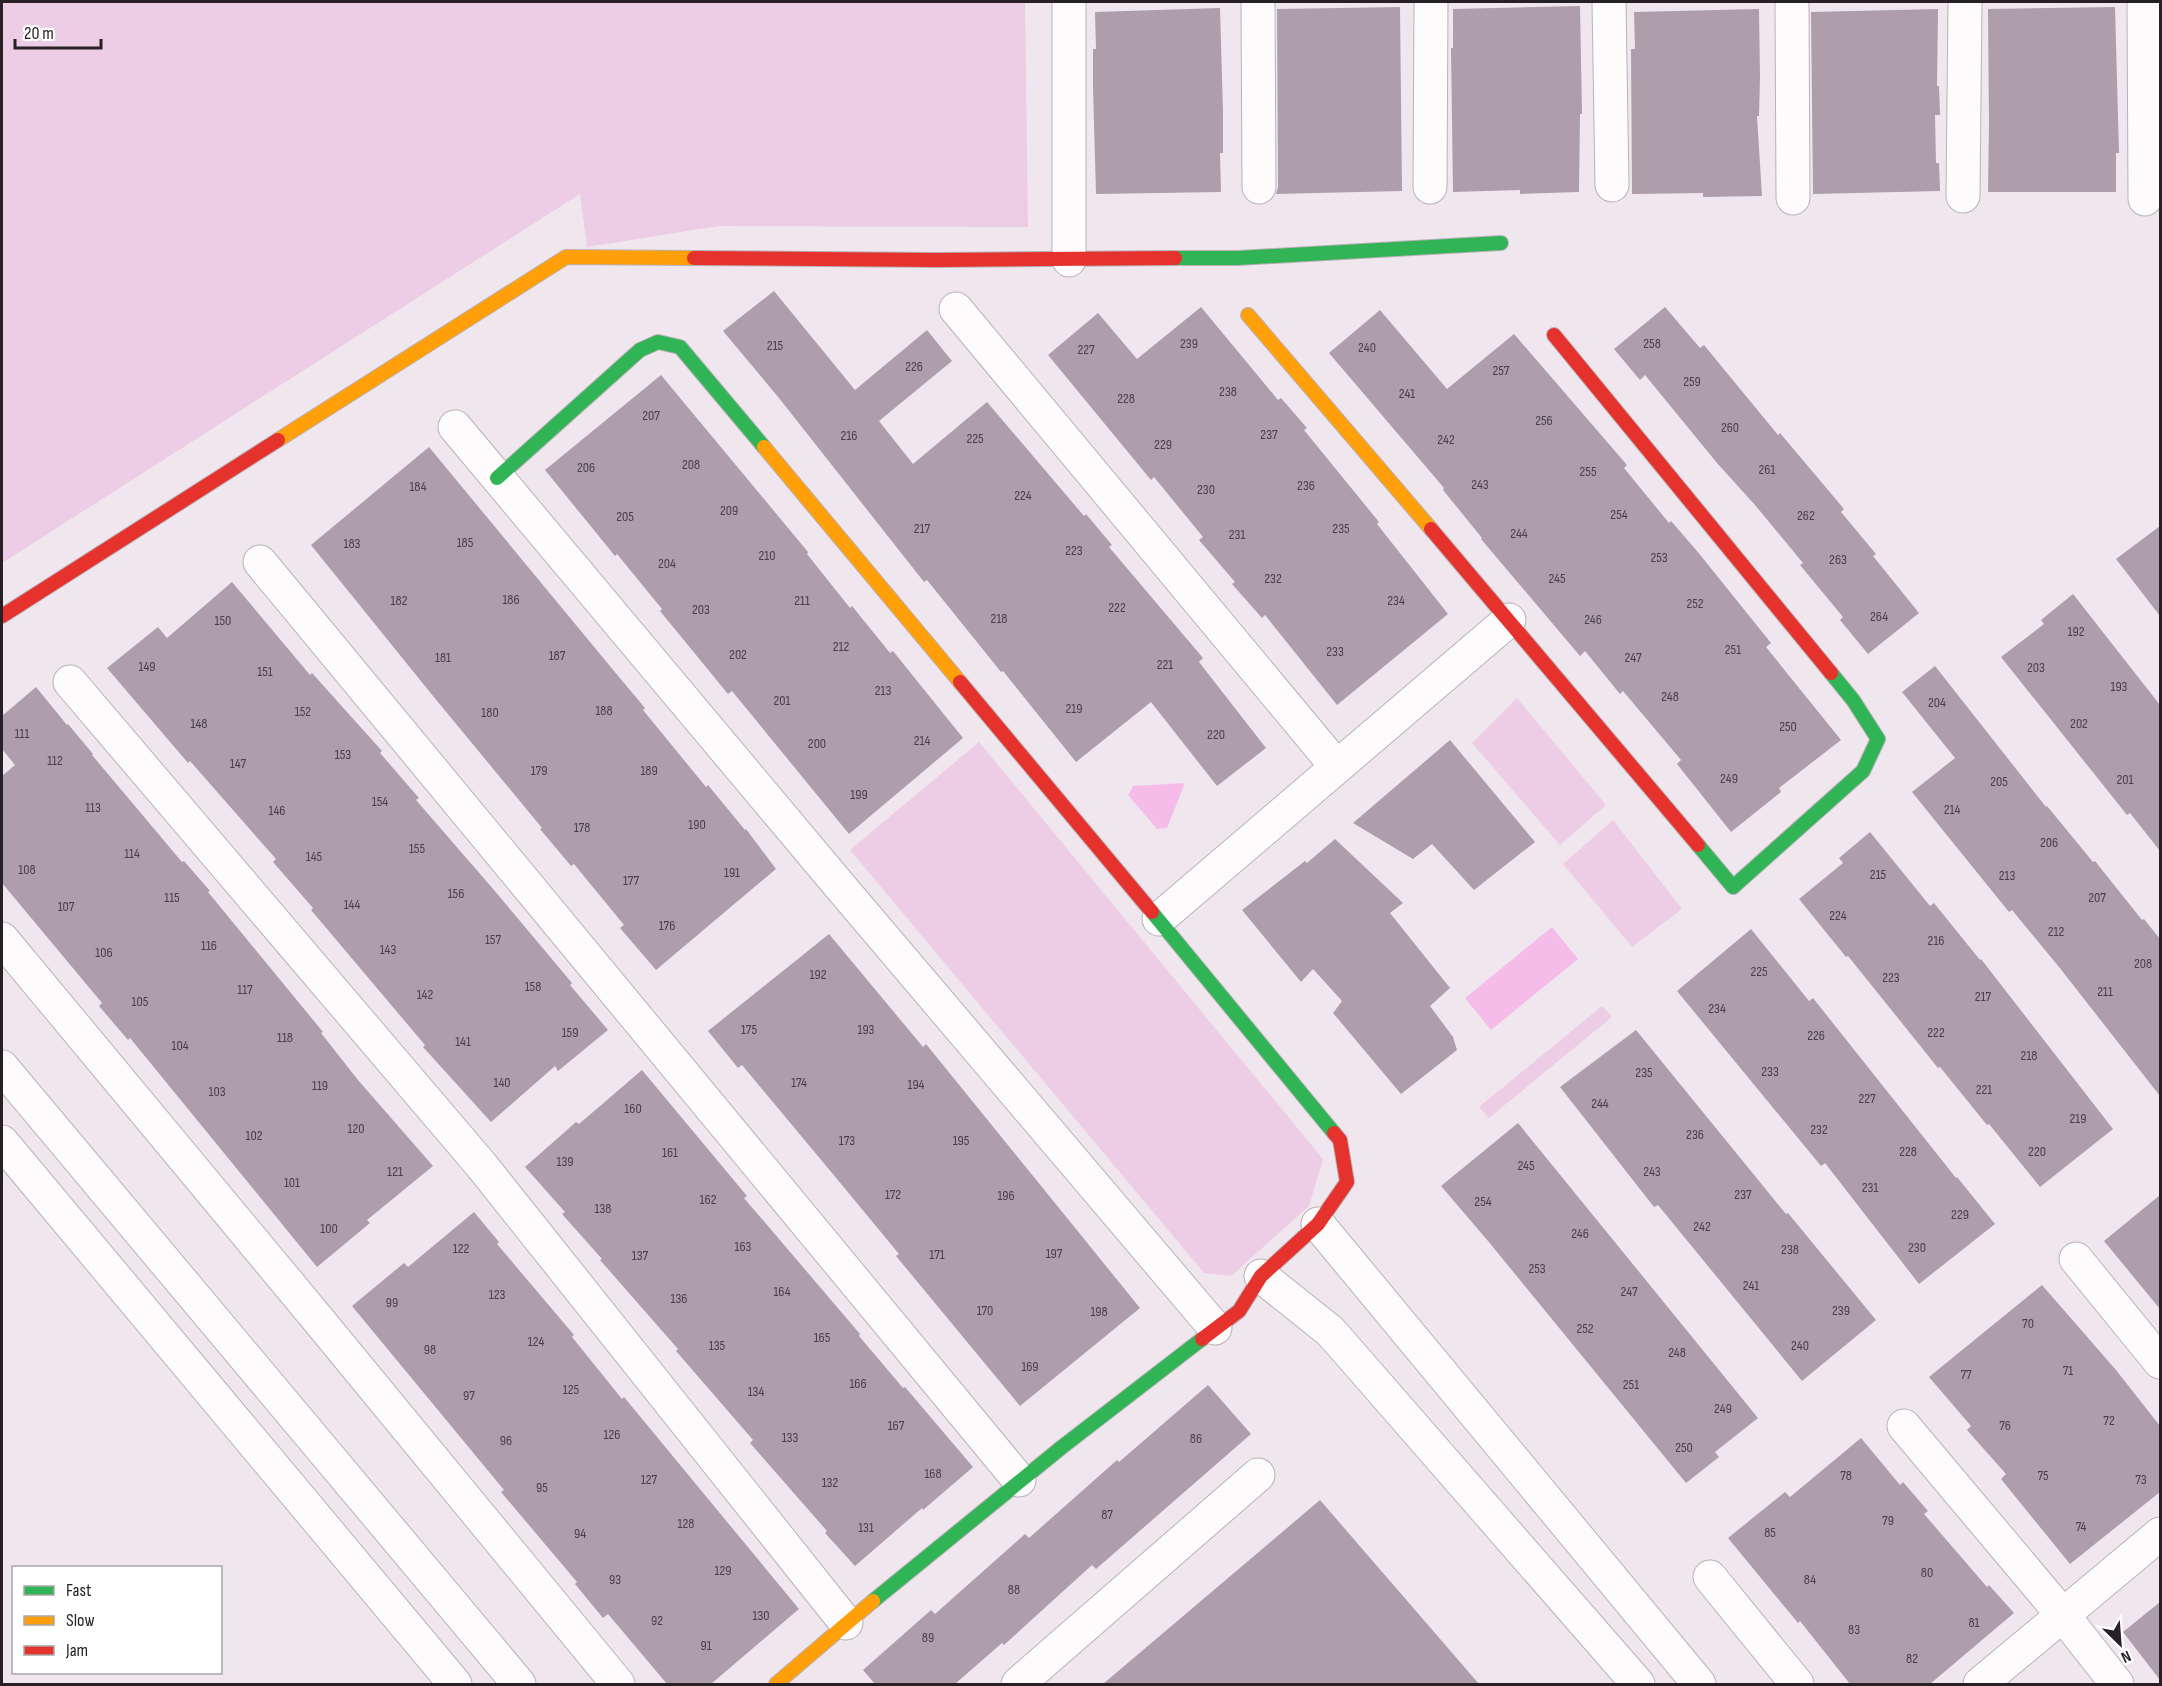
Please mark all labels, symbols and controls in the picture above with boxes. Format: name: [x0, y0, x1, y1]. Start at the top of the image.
scale bar: [15, 12, 100, 50]
text: 20 m: [24, 23, 54, 44]
house number: 239: [1180, 335, 1198, 352]
house number: 258: [1643, 335, 1661, 352]
house number: 215: [767, 337, 784, 354]
house number: 240: [1358, 339, 1376, 356]
house number: 227: [1077, 341, 1095, 358]
house number: 226: [905, 358, 923, 375]
house number: 257: [1493, 362, 1510, 379]
house number: 259: [1683, 373, 1701, 390]
house number: 238: [1219, 383, 1237, 400]
house number: 241: [1399, 385, 1415, 402]
house number: 228: [1117, 390, 1135, 407]
house number: 207: [642, 407, 660, 424]
house number: 256: [1535, 412, 1553, 429]
house number: 260: [1721, 419, 1739, 436]
house number: 237: [1260, 426, 1278, 443]
house number: 216: [841, 427, 857, 444]
house number: 225: [966, 430, 984, 447]
house number: 242: [1437, 431, 1455, 448]
house number: 229: [1154, 436, 1172, 453]
house number: 208: [682, 456, 700, 473]
house number: 206: [577, 459, 595, 476]
house number: 261: [1759, 461, 1775, 478]
house number: 255: [1580, 463, 1597, 480]
house number: 243: [1471, 476, 1489, 493]
house number: 236: [1297, 477, 1315, 494]
house number: 184: [409, 478, 427, 495]
house number: 230: [1197, 481, 1215, 498]
house number: 224: [1014, 487, 1032, 504]
house number: 209: [720, 502, 738, 519]
house number: 254: [1610, 506, 1628, 523]
house number: 262: [1797, 507, 1815, 524]
house number: 205: [616, 508, 634, 525]
house number: 217: [914, 520, 931, 537]
house number: 235: [1332, 520, 1350, 537]
house number: 244: [1510, 525, 1528, 542]
house number: 231: [1229, 526, 1245, 543]
house number: 185: [457, 534, 474, 551]
house number: 183: [344, 535, 361, 552]
house number: 223: [1065, 542, 1083, 559]
house number: 210: [759, 547, 775, 564]
house number: 253: [1650, 549, 1668, 566]
house number: 263: [1829, 551, 1847, 568]
house number: 204: [658, 555, 676, 572]
house number: 232: [1264, 570, 1282, 587]
house number: 245: [1548, 570, 1566, 587]
house number: 186: [502, 591, 520, 608]
house number: 182: [391, 592, 408, 609]
house number: 211: [794, 592, 810, 609]
house number: 234: [1387, 592, 1405, 609]
house number: 252: [1686, 595, 1704, 612]
house number: 222: [1108, 599, 1126, 616]
house number: 203: [692, 601, 710, 618]
house number: 264: [1870, 608, 1888, 625]
house number: 218: [991, 610, 1007, 627]
house number: 246: [1584, 611, 1602, 628]
house number: 150: [215, 612, 231, 629]
house number: 192: [2068, 623, 2085, 640]
house number: 212: [833, 638, 850, 655]
house number: 251: [1725, 641, 1741, 658]
house number: 233: [1326, 643, 1344, 660]
house number: 202: [729, 646, 747, 663]
house number: 187: [549, 647, 566, 664]
house number: 181: [435, 649, 451, 666]
house number: 247: [1624, 649, 1642, 666]
house number: 221: [1157, 656, 1173, 673]
house number: 149: [139, 658, 155, 675]
house number: 203: [2027, 659, 2045, 676]
house number: 151: [257, 663, 273, 680]
house number: 193: [2111, 678, 2128, 695]
house number: 213: [875, 682, 891, 699]
house number: 248: [1661, 688, 1679, 705]
house number: 201: [774, 692, 791, 709]
house number: 204: [1928, 694, 1946, 711]
house number: 219: [1066, 700, 1082, 717]
house number: 188: [595, 702, 613, 719]
house number: 152: [295, 703, 311, 720]
house number: 180: [481, 704, 499, 721]
house number: 148: [191, 715, 207, 732]
house number: 202: [2070, 715, 2088, 732]
house number: 250: [1779, 718, 1797, 735]
house number: 111: [15, 725, 29, 742]
house number: 220: [1207, 726, 1225, 743]
house number: 214: [914, 732, 930, 749]
house number: 200: [808, 735, 826, 752]
house number: 153: [335, 746, 351, 763]
house number: 112: [47, 752, 63, 769]
house number: 147: [230, 755, 247, 772]
house number: 179: [531, 762, 547, 779]
house number: 189: [640, 762, 658, 779]
house number: 249: [1720, 770, 1738, 787]
house number: 201: [2117, 771, 2134, 788]
house number: 205: [1990, 773, 2008, 790]
house number: 199: [850, 786, 868, 803]
house number: 154: [372, 793, 388, 810]
house number: 113: [85, 799, 101, 816]
house number: 214: [1944, 801, 1960, 818]
house number: 146: [269, 802, 285, 819]
house number: 190: [688, 816, 706, 833]
house number: 178: [574, 819, 590, 836]
house number: 206: [2040, 834, 2058, 851]
house number: 155: [409, 840, 425, 857]
house number: 114: [124, 845, 140, 862]
house number: 145: [306, 848, 323, 865]
house number: 108: [18, 861, 36, 878]
house number: 191: [724, 864, 740, 881]
house number: 215: [1870, 866, 1887, 883]
house number: 213: [1999, 867, 2015, 884]
house number: 177: [623, 872, 639, 889]
house number: 156: [448, 885, 464, 902]
house number: 115: [164, 889, 180, 906]
house number: 207: [2088, 889, 2106, 906]
house number: 144: [344, 896, 360, 913]
house number: 107: [58, 898, 75, 915]
house number: 224: [1829, 907, 1847, 924]
house number: 176: [659, 917, 675, 934]
house number: 212: [2048, 923, 2065, 940]
house number: 157: [485, 931, 501, 948]
house number: 216: [1928, 932, 1944, 949]
house number: 116: [201, 937, 217, 954]
house number: 143: [380, 941, 396, 958]
house number: 106: [95, 944, 113, 961]
house number: 208: [2134, 955, 2152, 972]
house number: 225: [1750, 963, 1768, 980]
house number: 192: [810, 966, 827, 983]
house number: 223: [1882, 969, 1900, 986]
house number: 158: [525, 978, 541, 995]
house number: 117: [237, 981, 253, 998]
house number: 211: [2097, 983, 2113, 1000]
house number: 142: [417, 986, 434, 1003]
house number: 217: [1975, 988, 1992, 1005]
house number: 105: [132, 993, 149, 1010]
house number: 234: [1708, 1000, 1726, 1017]
house number: 175: [741, 1021, 757, 1038]
house number: 193: [858, 1021, 875, 1038]
house number: 159: [562, 1024, 578, 1041]
house number: 222: [1927, 1024, 1945, 1041]
house number: 226: [1807, 1027, 1825, 1044]
house number: 118: [277, 1029, 293, 1046]
house number: 141: [455, 1033, 471, 1050]
house number: 104: [172, 1037, 189, 1054]
house number: 218: [2021, 1047, 2037, 1064]
house number: 233: [1761, 1063, 1779, 1080]
house number: 235: [1635, 1064, 1653, 1081]
house number: 140: [494, 1074, 511, 1091]
house number: 174: [791, 1074, 807, 1091]
house number: 194: [908, 1076, 925, 1093]
house number: 119: [312, 1077, 328, 1094]
house number: 221: [1976, 1081, 1992, 1098]
house number: 103: [208, 1083, 226, 1100]
house number: 227: [1858, 1090, 1876, 1107]
house number: 244: [1591, 1095, 1609, 1112]
house number: 160: [624, 1100, 642, 1117]
house number: 219: [2070, 1110, 2086, 1127]
house number: 120: [347, 1120, 365, 1137]
house number: 232: [1810, 1121, 1828, 1138]
house number: 236: [1686, 1126, 1704, 1143]
house number: 102: [246, 1127, 263, 1144]
house number: 173: [839, 1132, 855, 1149]
house number: 195: [953, 1132, 970, 1149]
house number: 228: [1899, 1143, 1917, 1160]
house number: 220: [2028, 1143, 2046, 1160]
house number: 161: [662, 1144, 678, 1161]
house number: 139: [557, 1153, 573, 1170]
house number: 245: [1517, 1157, 1535, 1174]
house number: 121: [387, 1163, 403, 1180]
house number: 243: [1643, 1163, 1661, 1180]
house number: 101: [284, 1174, 300, 1191]
house number: 231: [1862, 1179, 1878, 1196]
house number: 172: [885, 1186, 901, 1203]
house number: 237: [1734, 1186, 1752, 1203]
house number: 196: [997, 1187, 1015, 1204]
house number: 162: [700, 1191, 717, 1208]
house number: 254: [1474, 1193, 1492, 1210]
house number: 138: [595, 1200, 611, 1217]
house number: 229: [1951, 1206, 1969, 1223]
house number: 242: [1693, 1218, 1711, 1235]
house number: 100: [320, 1220, 338, 1237]
house number: 246: [1571, 1225, 1589, 1242]
house number: 163: [735, 1238, 752, 1255]
house number: 230: [1908, 1239, 1926, 1256]
house number: 122: [453, 1240, 470, 1257]
house number: 238: [1781, 1241, 1799, 1258]
house number: 197: [1046, 1245, 1063, 1262]
house number: 171: [929, 1246, 945, 1263]
house number: 137: [632, 1247, 649, 1264]
house number: 253: [1528, 1260, 1546, 1277]
house number: 241: [1743, 1277, 1759, 1294]
house number: 164: [773, 1283, 791, 1300]
house number: 247: [1620, 1283, 1638, 1300]
house number: 123: [489, 1286, 505, 1303]
house number: 136: [671, 1290, 687, 1307]
house number: 99: [386, 1294, 398, 1311]
house number: 170: [977, 1302, 993, 1319]
house number: 239: [1832, 1302, 1850, 1319]
house number: 198: [1090, 1303, 1108, 1320]
house number: 70: [2022, 1315, 2034, 1332]
house number: 252: [1576, 1320, 1594, 1337]
house number: 165: [814, 1329, 831, 1346]
house number: 124: [528, 1333, 544, 1350]
house number: 135: [709, 1337, 726, 1354]
house number: 240: [1791, 1337, 1809, 1354]
house number: 98: [424, 1341, 436, 1358]
house number: 248: [1668, 1344, 1686, 1361]
house number: 169: [1021, 1358, 1039, 1375]
house number: 71: [2063, 1362, 2073, 1379]
house number: 77: [1960, 1366, 1972, 1383]
house number: 166: [849, 1375, 867, 1392]
house number: 251: [1623, 1376, 1639, 1393]
house number: 125: [563, 1381, 580, 1398]
house number: 134: [748, 1383, 764, 1400]
house number: 97: [463, 1387, 475, 1404]
house number: 249: [1714, 1400, 1732, 1417]
house number: 72: [2103, 1412, 2115, 1429]
house number: 167: [888, 1417, 905, 1434]
house number: 76: [1999, 1417, 2011, 1434]
house number: 126: [604, 1426, 620, 1443]
house number: 133: [782, 1429, 798, 1446]
house number: 86: [1190, 1430, 1202, 1447]
house number: 96: [500, 1432, 512, 1449]
house number: 250: [1675, 1439, 1693, 1456]
house number: 168: [924, 1465, 942, 1482]
house number: 78: [1840, 1467, 1852, 1484]
house number: 75: [2037, 1467, 2049, 1484]
house number: 127: [641, 1471, 658, 1488]
house number: 73: [2135, 1471, 2147, 1488]
house number: 132: [822, 1474, 838, 1491]
house number: 95: [536, 1479, 548, 1496]
house number: 87: [1101, 1506, 1113, 1523]
house number: 79: [1882, 1512, 1894, 1529]
house number: 128: [678, 1515, 694, 1532]
house number: 74: [2076, 1518, 2087, 1535]
house number: 131: [858, 1519, 874, 1536]
house number: 85: [1764, 1524, 1776, 1541]
house number: 94: [574, 1525, 586, 1542]
house number: 129: [714, 1562, 732, 1579]
house number: 80: [1921, 1564, 1933, 1581]
legend: [12, 1566, 222, 1674]
house number: 93: [609, 1571, 621, 1588]
house number: 84: [1804, 1571, 1816, 1588]
text: Fast: [66, 1580, 92, 1601]
house number: 88: [1008, 1581, 1020, 1598]
house number: 130: [752, 1607, 770, 1624]
text: Slow: [66, 1610, 95, 1631]
house number: 92: [651, 1612, 663, 1629]
house number: 81: [1968, 1614, 1980, 1631]
north arrow: [2090, 1614, 2150, 1674]
house number: 83: [1848, 1621, 1860, 1638]
house number: 89: [922, 1629, 934, 1646]
house number: 91: [700, 1637, 712, 1654]
text: Jam: [65, 1640, 88, 1661]
text: N: [2118, 1646, 2134, 1667]
house number: 82: [1906, 1650, 1918, 1667]

